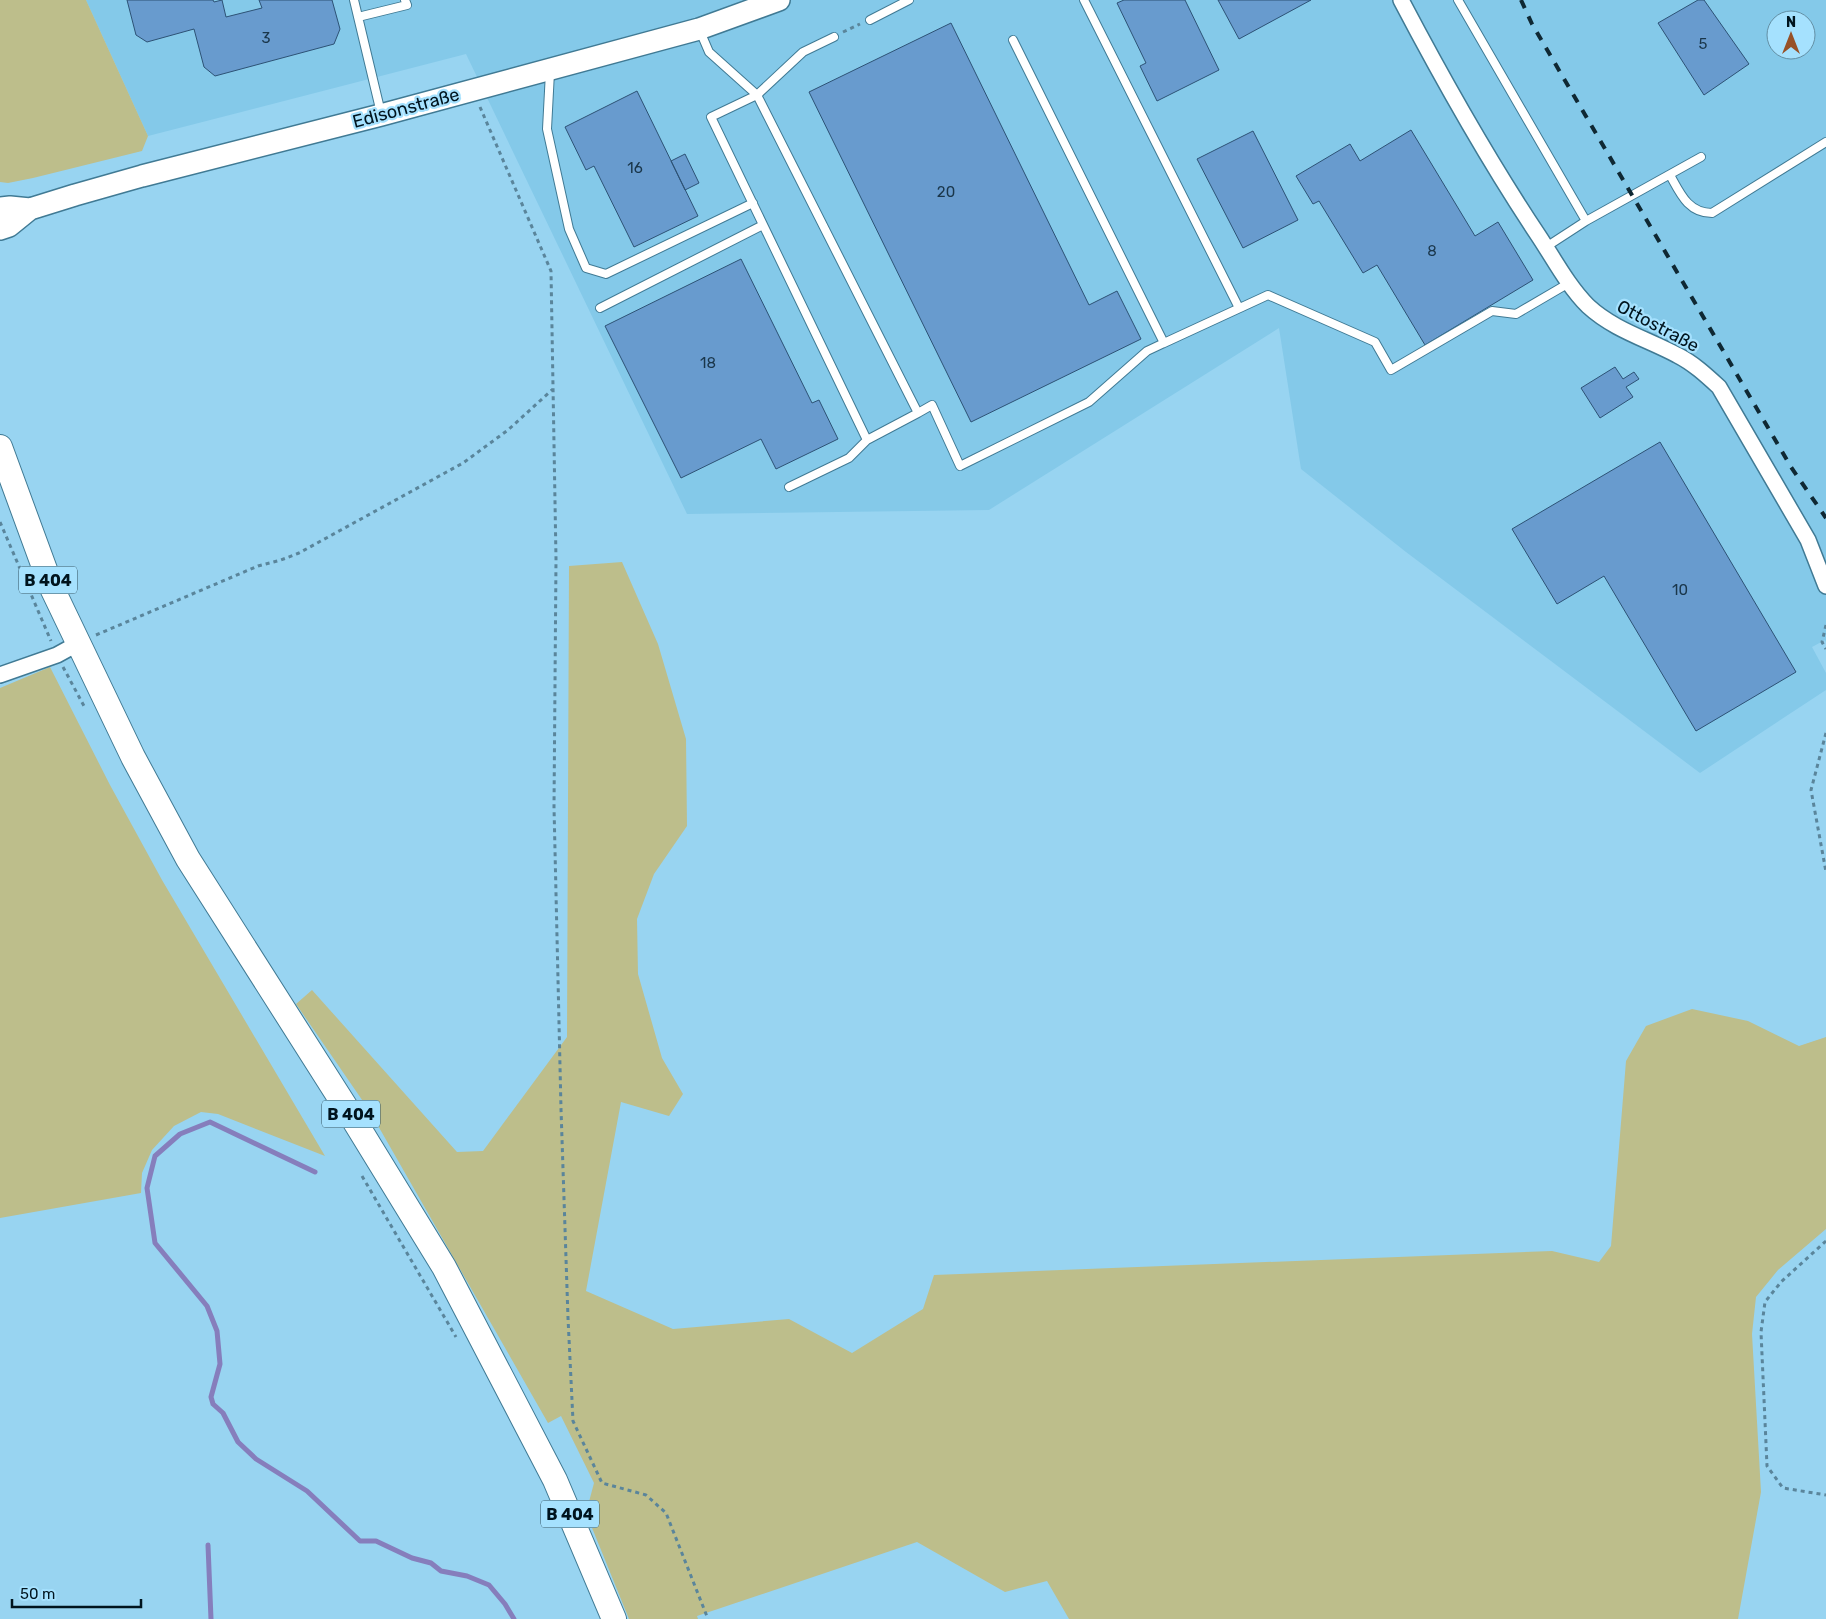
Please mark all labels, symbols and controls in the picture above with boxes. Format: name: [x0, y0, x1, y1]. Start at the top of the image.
north arrow: [1766, 10, 1816, 60]
text: N: [1786, 14, 1796, 31]
house number: 3: [261, 29, 271, 47]
house number: 5: [1699, 35, 1708, 53]
street label: Edisonstraße: [350, 83, 462, 133]
house number: 16: [627, 159, 643, 177]
house number: 20: [937, 183, 955, 201]
house number: 8: [1427, 242, 1437, 260]
street label: Ottostraße: [1613, 295, 1703, 357]
house number: 18: [700, 354, 716, 372]
road number: B 404: [19, 566, 77, 594]
house number: 10: [1672, 581, 1688, 599]
road number: B 404: [322, 1100, 380, 1128]
road number: B 404: [541, 1500, 599, 1528]
scale bar: [12, 1576, 141, 1608]
text: 50 m: [20, 1585, 55, 1603]

